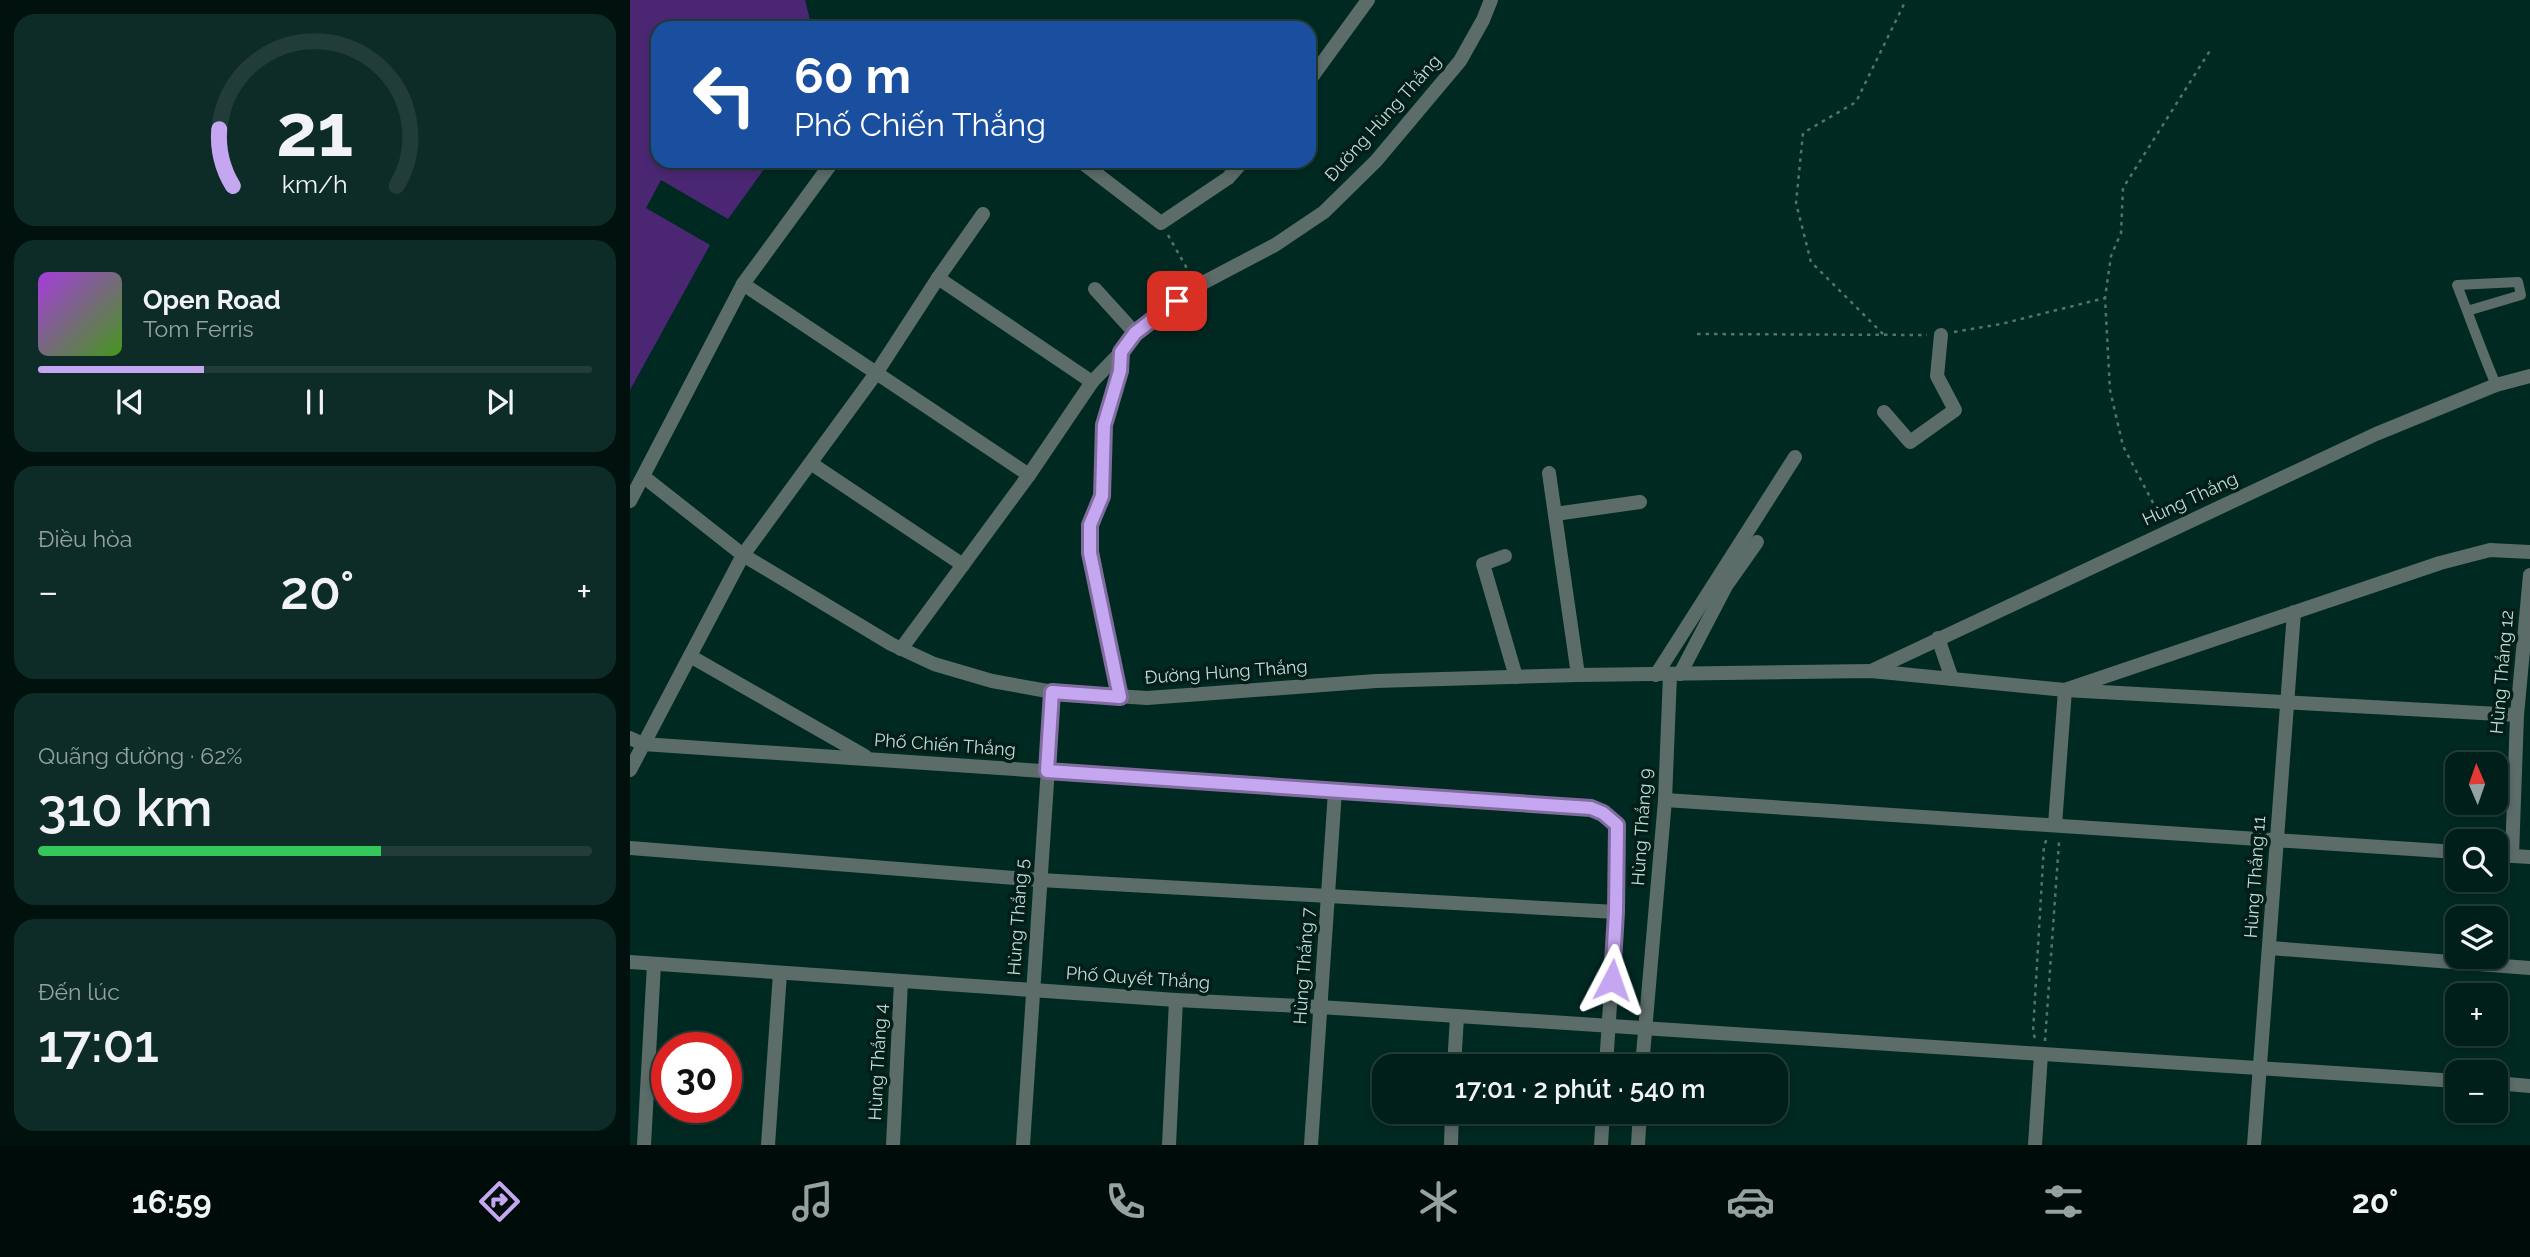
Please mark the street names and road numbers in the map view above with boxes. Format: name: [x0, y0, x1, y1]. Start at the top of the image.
street label: Đường Hùng Thắng: [1320, 50, 1445, 185]
street label: Hùng Thắng: [2139, 467, 2241, 530]
street label: Hùng Thắng 12: [2486, 609, 2517, 735]
street label: Đường Hùng Thắng: [1144, 655, 1308, 688]
street label: Phố Chiến Thắng: [874, 729, 1016, 760]
street label: Hùng Thắng 9: [1627, 768, 1656, 886]
street label: Hùng Thắng 11: [2240, 815, 2269, 939]
street label: Hùng Thắng 5: [1003, 858, 1032, 976]
street label: Hùng Thắng 7: [1289, 907, 1318, 1025]
street label: Phố Quyết Thắng: [1065, 962, 1211, 993]
street label: Hùng Thắng 4: [864, 1003, 891, 1121]

